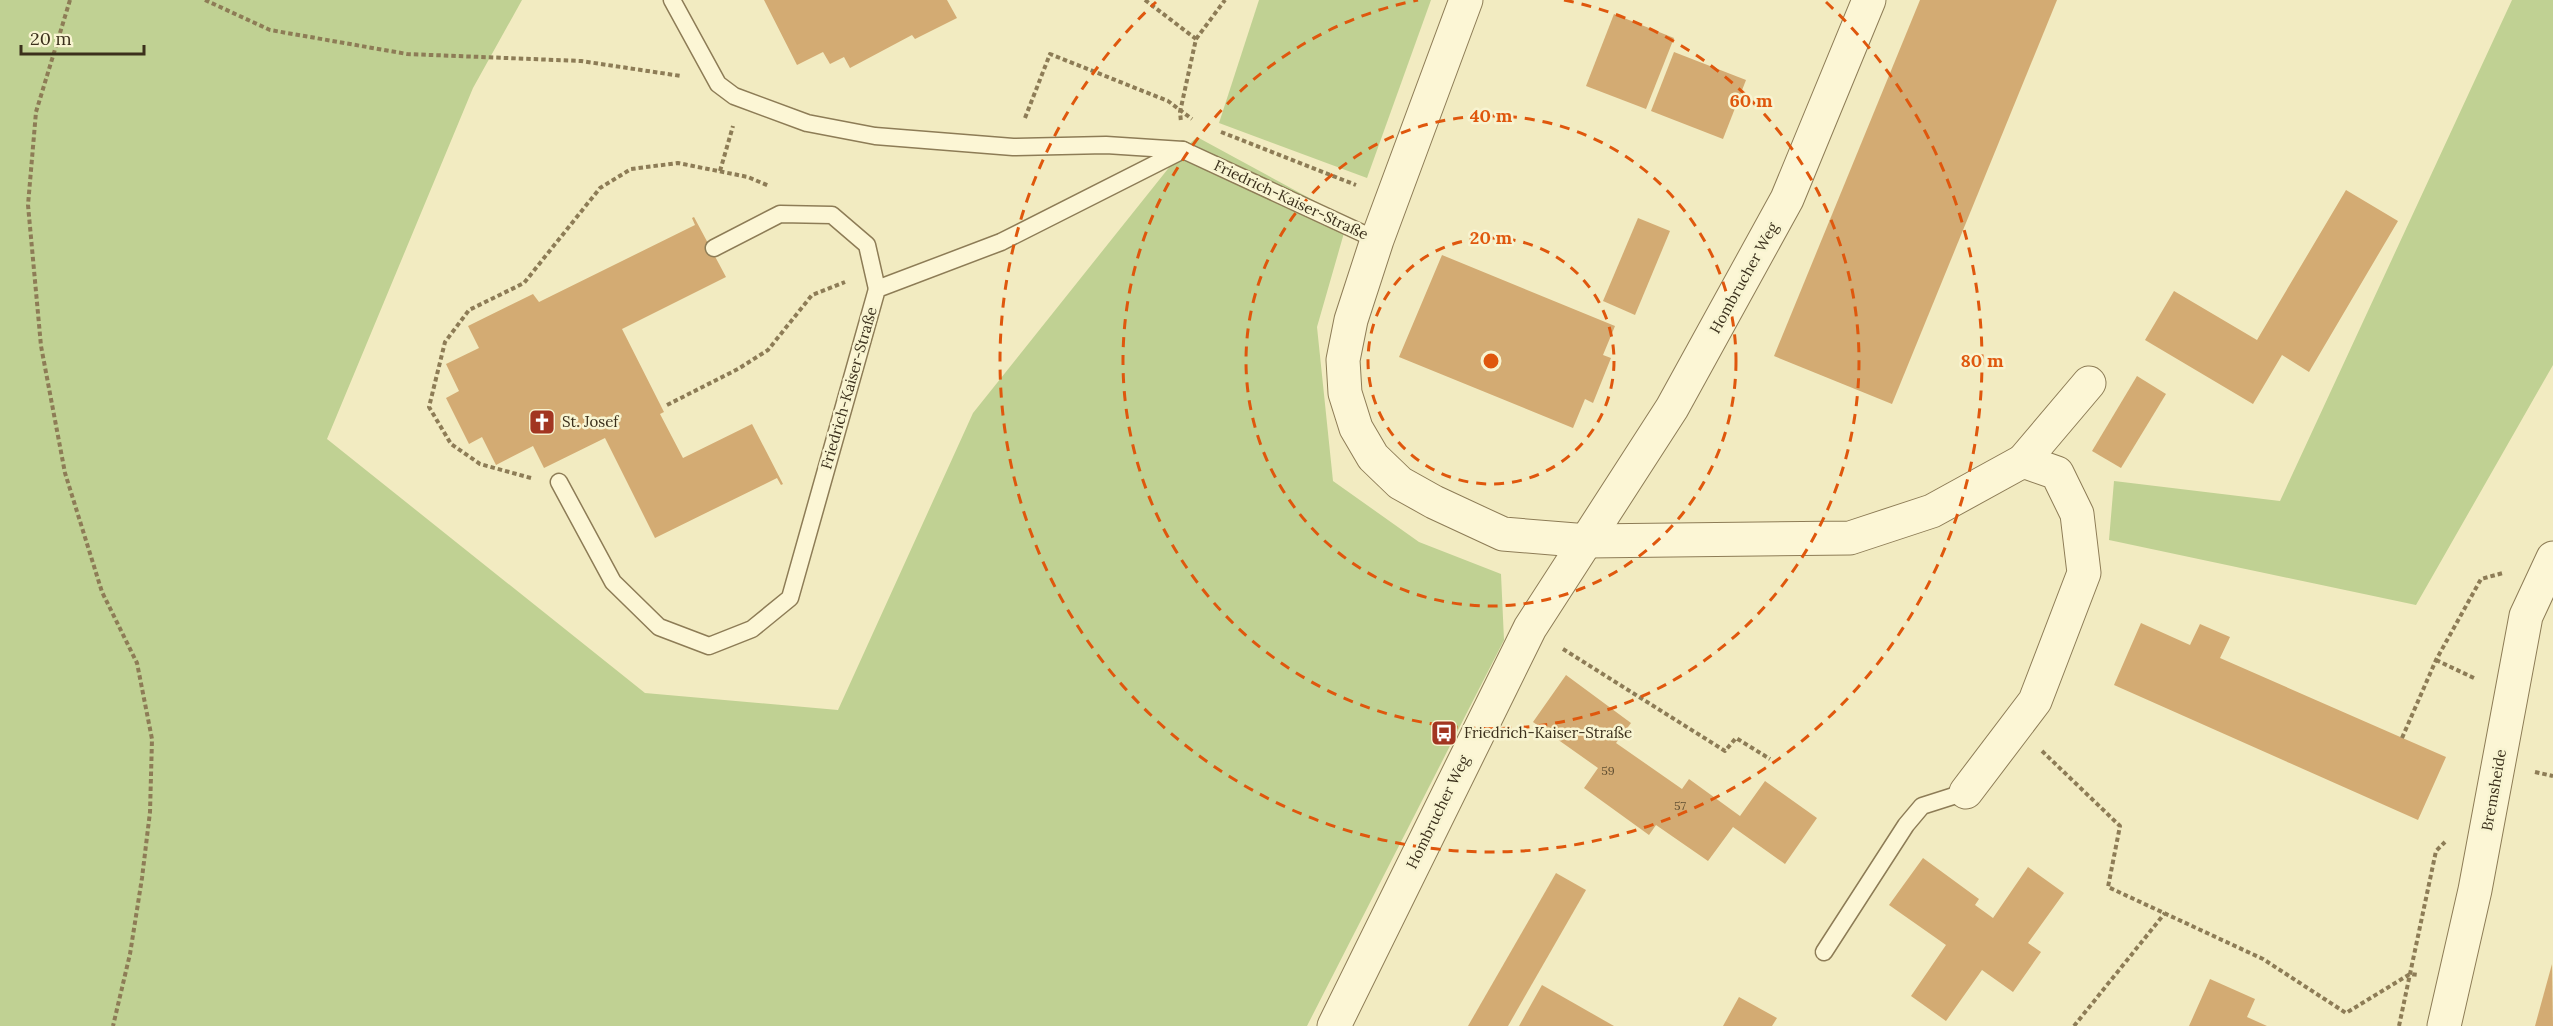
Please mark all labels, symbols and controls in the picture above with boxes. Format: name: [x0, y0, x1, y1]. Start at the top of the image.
scale bar: [21, 18, 144, 56]
text: 20 m: [30, 27, 72, 50]
text: 60 m: [1729, 89, 1773, 112]
text: 40 m: [1470, 104, 1513, 127]
street label: Friedrich-Kaiser-Straße: [1211, 155, 1371, 244]
street label: Hombrucher Weg: [1705, 218, 1782, 337]
text: 20 m: [1470, 226, 1513, 249]
street label: Friedrich-Kaiser-Straße: [816, 304, 881, 471]
text: 80 m: [1960, 349, 2004, 372]
centre of rings: [1481, 351, 1501, 371]
church icon: St. Josef: [527, 407, 557, 437]
place label: St. Josef: [562, 412, 619, 431]
bus stop icon: Friedrich-Kaiser-Straße: [1429, 718, 1459, 748]
place label: Friedrich-Kaiser-Straße: [1464, 723, 1632, 742]
street label: Bremsheide: [2477, 748, 2510, 832]
street label: Hombrucher Weg: [1402, 751, 1474, 872]
house number: 59: [1601, 763, 1615, 778]
house number: 57: [1674, 798, 1687, 813]

